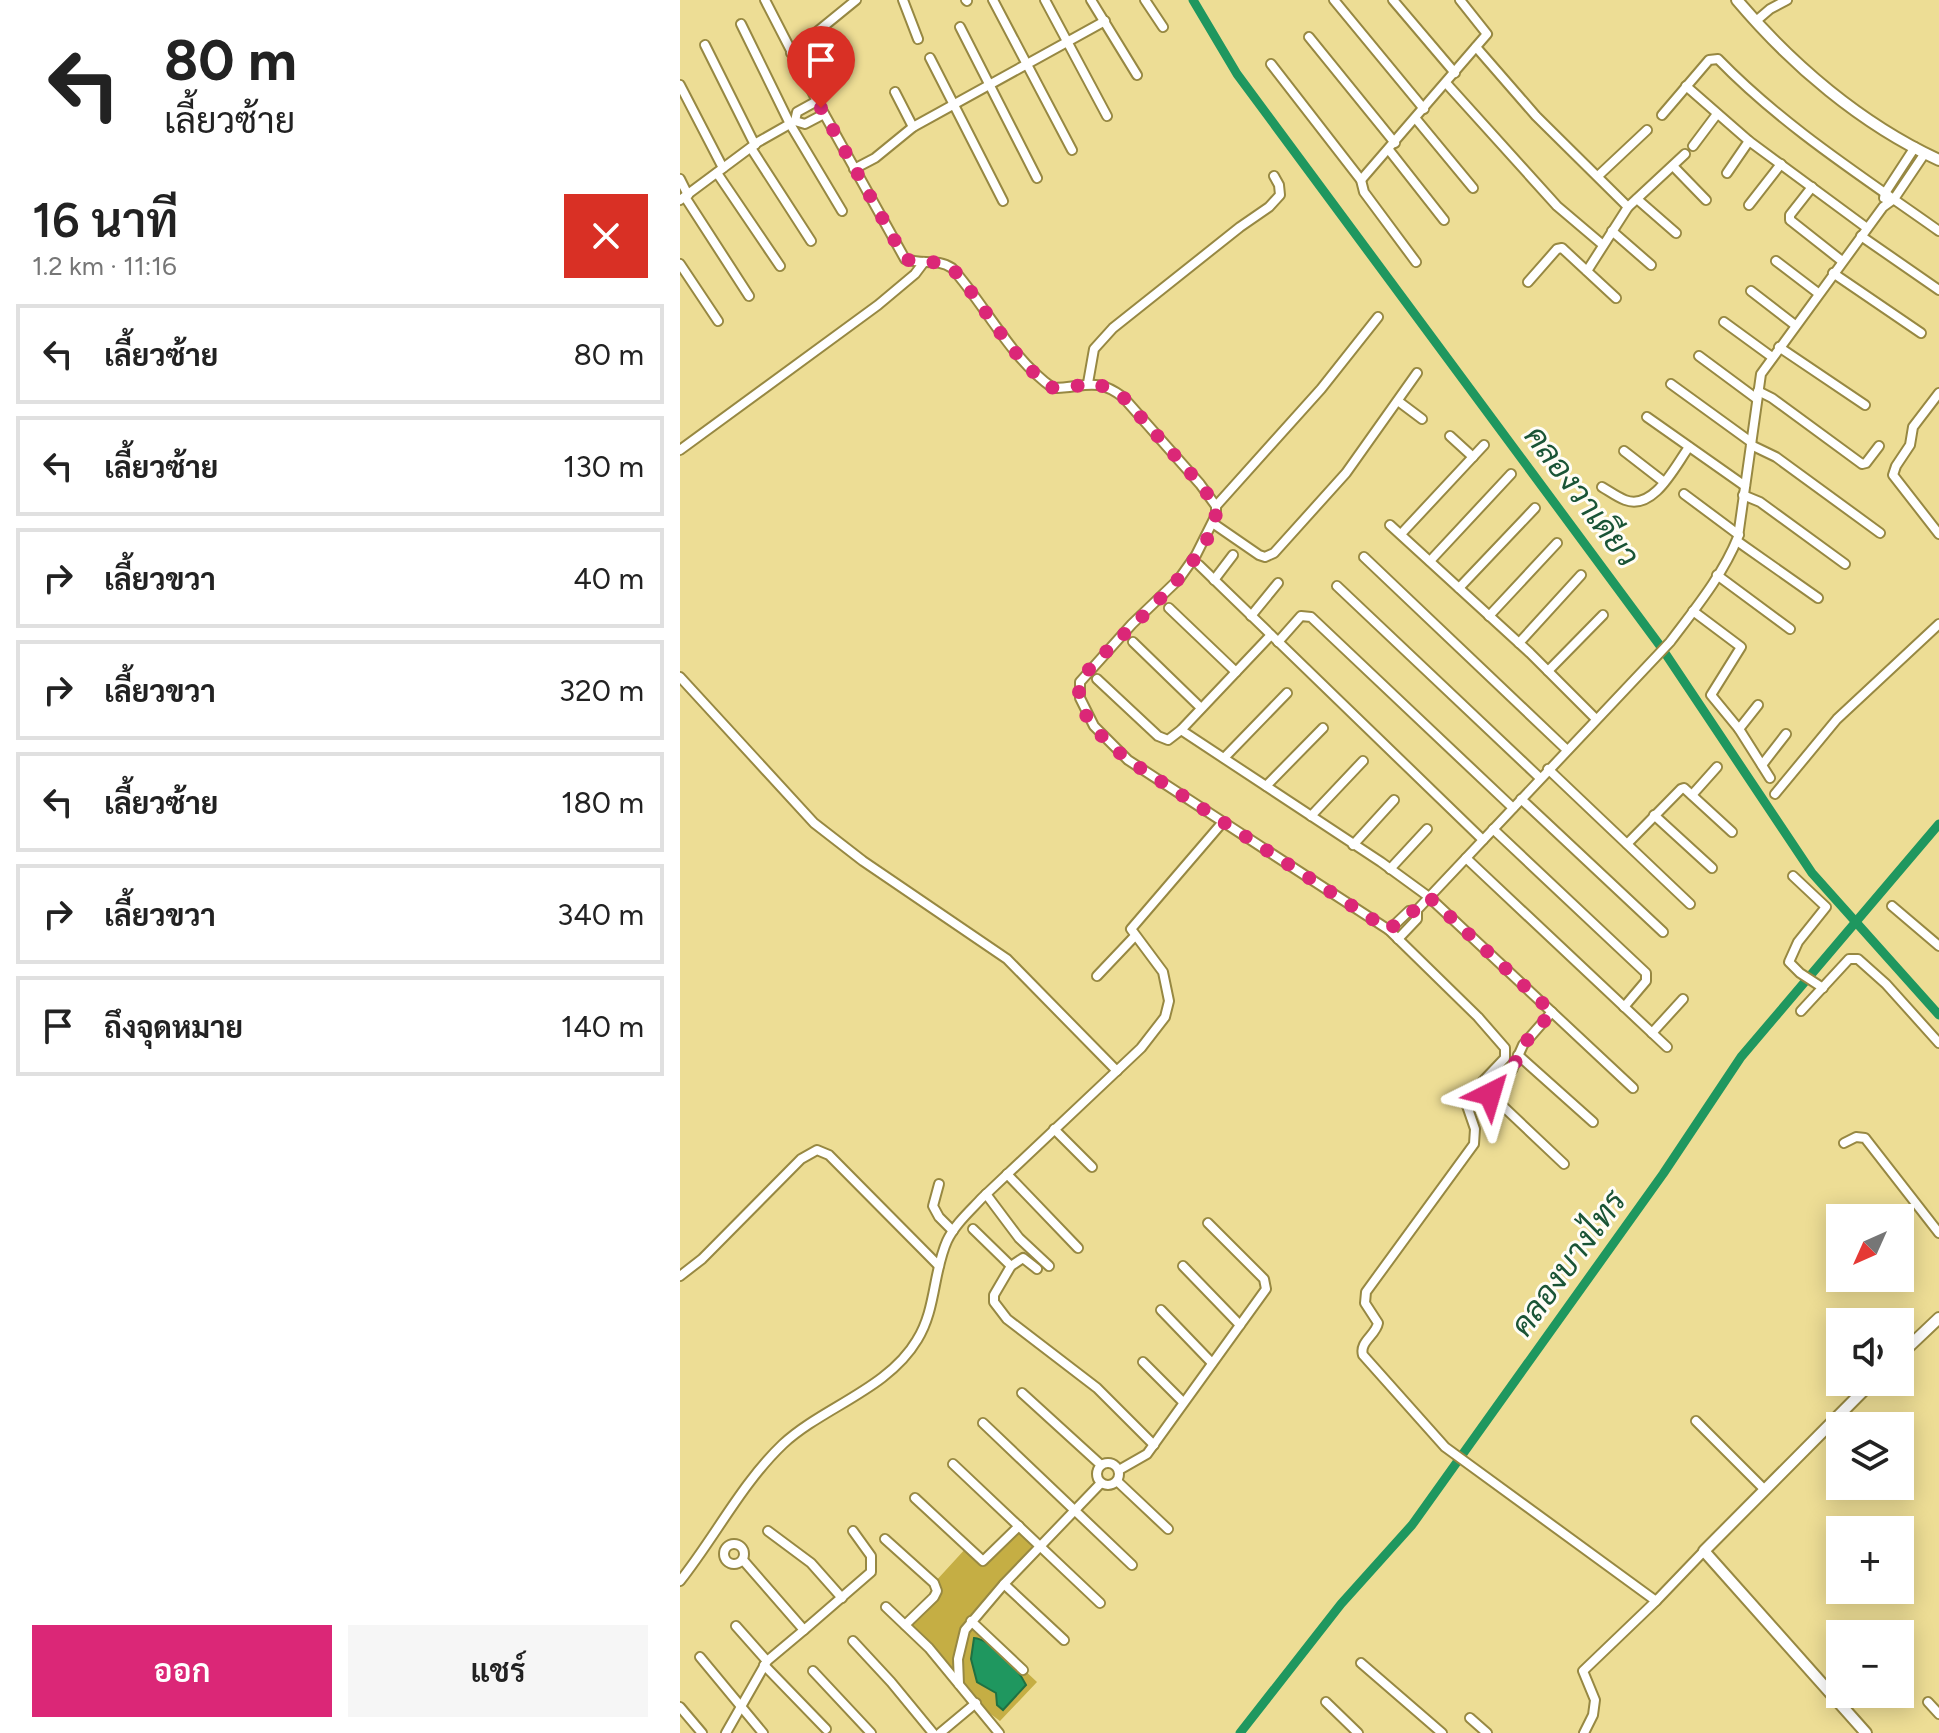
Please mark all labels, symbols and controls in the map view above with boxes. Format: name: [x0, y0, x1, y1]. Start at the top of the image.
pin: [787, 26, 855, 108]
text: 80 m: [164, 27, 297, 94]
icon: left: [32, 32, 136, 136]
icon: arrive: [799, 38, 843, 82]
text: เลี้ยวซ้าย: [164, 99, 295, 142]
text: 16 นาที: [32, 191, 179, 249]
button: close: [564, 194, 648, 278]
text: 1.2 km · 11:16: [32, 250, 177, 282]
icon: left: [36, 332, 80, 376]
text: 80 m: [573, 336, 644, 373]
text: เลี้ยวซ้าย: [104, 337, 218, 374]
water label: คลองวาเดียว: [1517, 417, 1648, 574]
icon: left: [36, 444, 80, 488]
text: 130 m: [563, 448, 644, 485]
text: เลี้ยวซ้าย: [104, 449, 218, 486]
icon: right: [36, 556, 80, 600]
text: 40 m: [573, 560, 644, 597]
text: เลี้ยวขวา: [104, 561, 216, 598]
icon: right: [36, 668, 80, 712]
text: 320 m: [559, 672, 644, 709]
text: เลี้ยวขวา: [104, 673, 216, 710]
icon: left: [36, 780, 80, 824]
text: 180 m: [561, 784, 644, 821]
text: เลี้ยวซ้าย: [104, 785, 218, 822]
icon: right: [36, 892, 80, 936]
text: 340 m: [557, 896, 644, 933]
text: เลี้ยวขวา: [104, 897, 216, 934]
icon: arrive: [36, 1004, 80, 1048]
text: 140 m: [561, 1008, 644, 1045]
text: ถึงจุดหมาย: [104, 1009, 243, 1046]
position arrow: [1448, 1052, 1532, 1136]
water label: คลองบางไทร: [1501, 1180, 1634, 1343]
north arrow: [1826, 1204, 1914, 1292]
map controls: [1826, 1204, 1914, 1708]
button: sound: [1826, 1308, 1914, 1396]
button: layers: [1826, 1412, 1914, 1500]
button: +: [1826, 1516, 1914, 1604]
button: −: [1826, 1620, 1914, 1708]
button: ออก: [32, 1625, 332, 1717]
button: แชร์: [348, 1625, 648, 1717]

